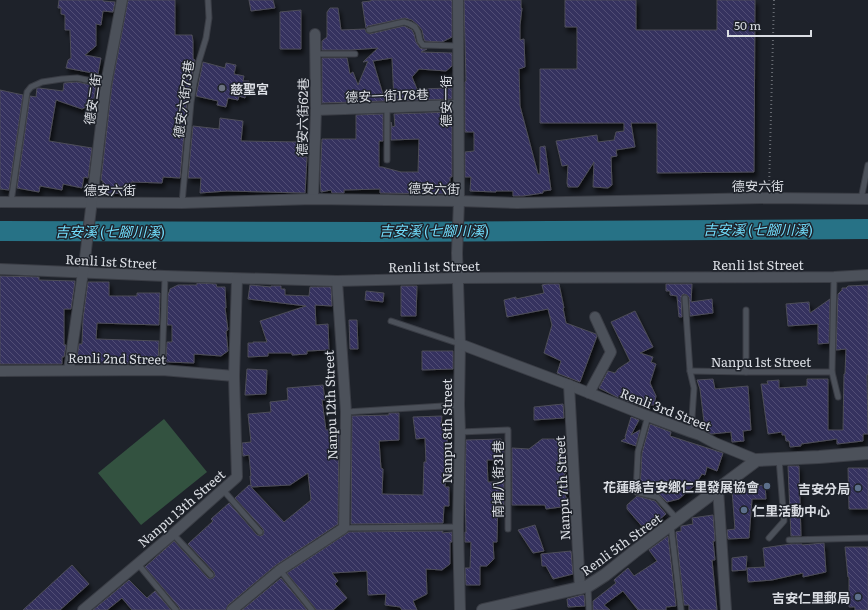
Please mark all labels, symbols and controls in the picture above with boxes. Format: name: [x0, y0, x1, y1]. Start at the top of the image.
scale bar: [728, 12, 811, 38]
text: 50 m: [734, 16, 761, 34]
street label: 德安六街73巷: [168, 59, 198, 139]
street label: 德安二街: [79, 72, 105, 126]
street label: 德安一街: [436, 75, 455, 127]
street label: 德安六街62巷: [292, 78, 312, 156]
place label: 慈聖宮: [230, 79, 269, 98]
marker: 慈聖宮: [217, 83, 227, 93]
street label: 德安一街178巷: [345, 84, 429, 106]
street label: 德安六街: [732, 176, 784, 195]
street label: 德安六街: [408, 178, 460, 198]
street label: 德安六街: [84, 180, 136, 199]
water label: 吉安溪 (七腳川溪): [703, 219, 813, 239]
water label: 吉安溪 (七腳川溪): [379, 220, 489, 240]
water label: 吉安溪 (七腳川溪): [55, 221, 165, 241]
street label: Renli 1st Street: [65, 249, 158, 273]
street label: Renli 1st Street: [712, 255, 805, 274]
street label: Renli 1st Street: [388, 256, 481, 276]
street label: Renli 2nd Street: [68, 348, 167, 368]
street label: Nanpu 12th Street: [319, 349, 341, 460]
street label: Nanpu 1st Street: [711, 352, 812, 371]
street label: Nanpu 8th Street: [437, 378, 456, 484]
street label: Renli 3rd Street: [618, 383, 715, 435]
street label: Nanpu 7th Street: [550, 435, 574, 541]
street label: 南埔八街31巷: [488, 440, 507, 518]
street label: Nanpu 13th Street: [133, 464, 229, 551]
place label: 花蓮縣吉安鄉仁里發展協會: [603, 477, 760, 496]
place label: 吉安分局: [798, 479, 850, 498]
marker: 花蓮縣吉安鄉仁里發展協會: [762, 481, 772, 491]
marker: 吉安分局: [853, 483, 863, 493]
place label: 仁里活動中心: [752, 501, 830, 520]
marker: 仁里活動中心: [739, 505, 749, 515]
street label: Renli 5th Street: [577, 508, 666, 580]
place label: 吉安仁里郵局: [772, 588, 850, 607]
marker: 吉安仁里郵局: [853, 592, 863, 602]

